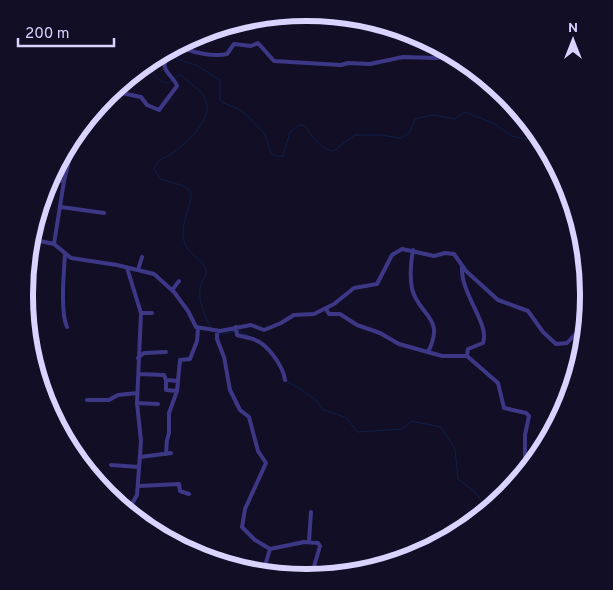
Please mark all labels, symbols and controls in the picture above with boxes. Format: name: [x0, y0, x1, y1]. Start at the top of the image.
scale bar: [18, 15, 114, 47]
north arrow: [548, 15, 598, 65]
text: N: [568, 20, 578, 37]
text: 200 m: [25, 25, 70, 44]

